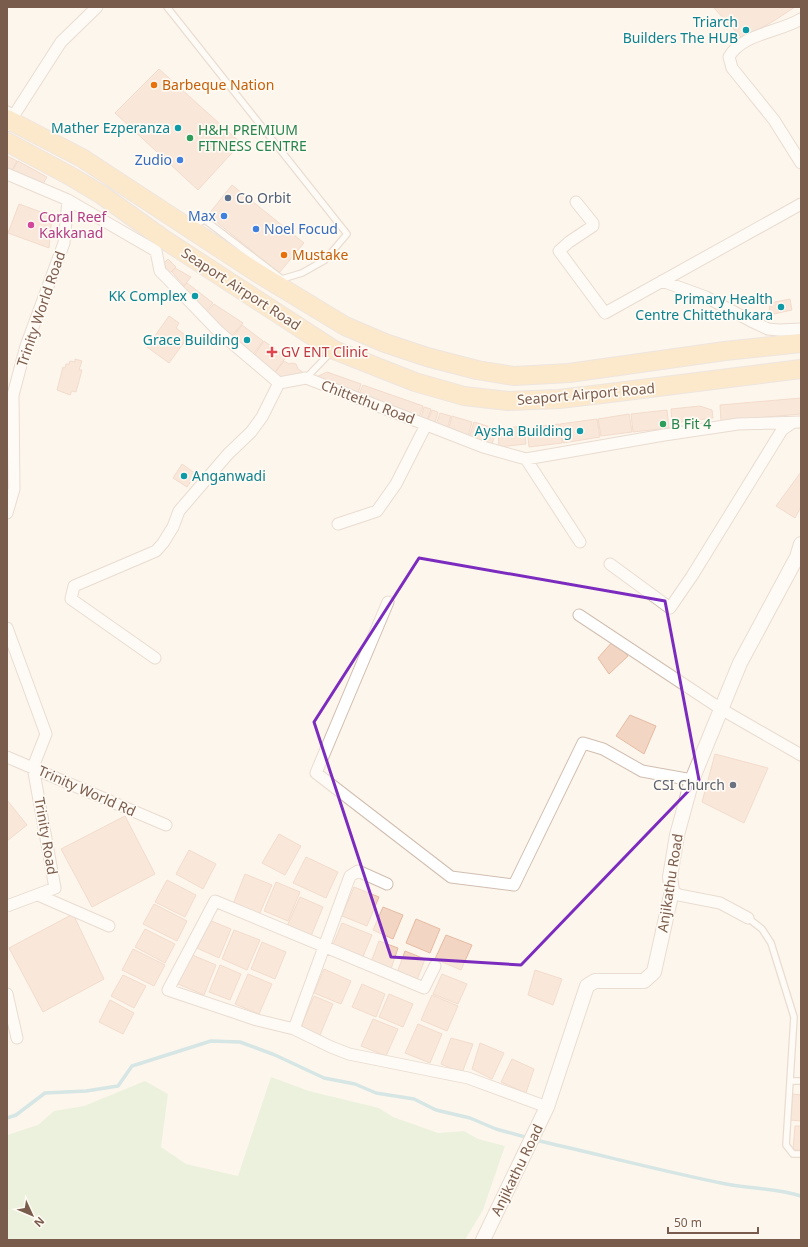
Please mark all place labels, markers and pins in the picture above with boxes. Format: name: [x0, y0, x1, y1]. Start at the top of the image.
place label: Triarch Builders The HUB: [623, 12, 738, 47]
marker: Triarch Builders The HUB: [741, 25, 751, 35]
place label: Barbeque Nation: [162, 75, 274, 94]
marker: Barbeque Nation: [149, 80, 159, 90]
place label: Mather Ezperanza: [51, 118, 170, 137]
place label: H&H PREMIUM FITNESS CENTRE: [198, 120, 307, 155]
marker: Mather Ezperanza: [173, 123, 183, 133]
marker: H&H PREMIUM FITNESS CENTRE: [185, 133, 195, 143]
place label: Zudio: [135, 150, 172, 169]
marker: Zudio: [175, 155, 185, 165]
place label: Co Orbit: [236, 188, 291, 207]
marker: Co Orbit: [223, 193, 233, 203]
place label: Max: [188, 206, 217, 225]
place label: Coral Reef Kakkanad: [39, 207, 107, 242]
marker: Max: [219, 211, 229, 221]
place label: Noel Focud: [264, 219, 338, 238]
marker: Coral Reef Kakkanad: [26, 220, 36, 230]
marker: Noel Focud: [251, 224, 261, 234]
place label: Mustake: [292, 245, 348, 264]
marker: Mustake: [279, 250, 289, 260]
place label: KK Complex: [108, 286, 188, 305]
place label: Primary Health Centre Chittethukara: [635, 289, 773, 324]
marker: KK Complex: [190, 291, 200, 301]
marker: Primary Health Centre Chittethukara: [776, 302, 786, 312]
place label: Grace Building: [143, 330, 239, 349]
marker: Grace Building: [242, 335, 252, 345]
place label: GV ENT Clinic: [281, 342, 368, 361]
marker: GV ENT Clinic: [266, 346, 278, 358]
place label: B Fit 4: [671, 414, 711, 433]
marker: B Fit 4: [658, 419, 668, 429]
place label: Aysha Building: [475, 421, 572, 440]
marker: Aysha Building: [575, 426, 585, 436]
place label: Anganwadi: [192, 466, 266, 485]
marker: Anganwadi: [179, 471, 189, 481]
place label: CSI Church: [653, 775, 725, 794]
marker: CSI Church: [728, 780, 738, 790]

